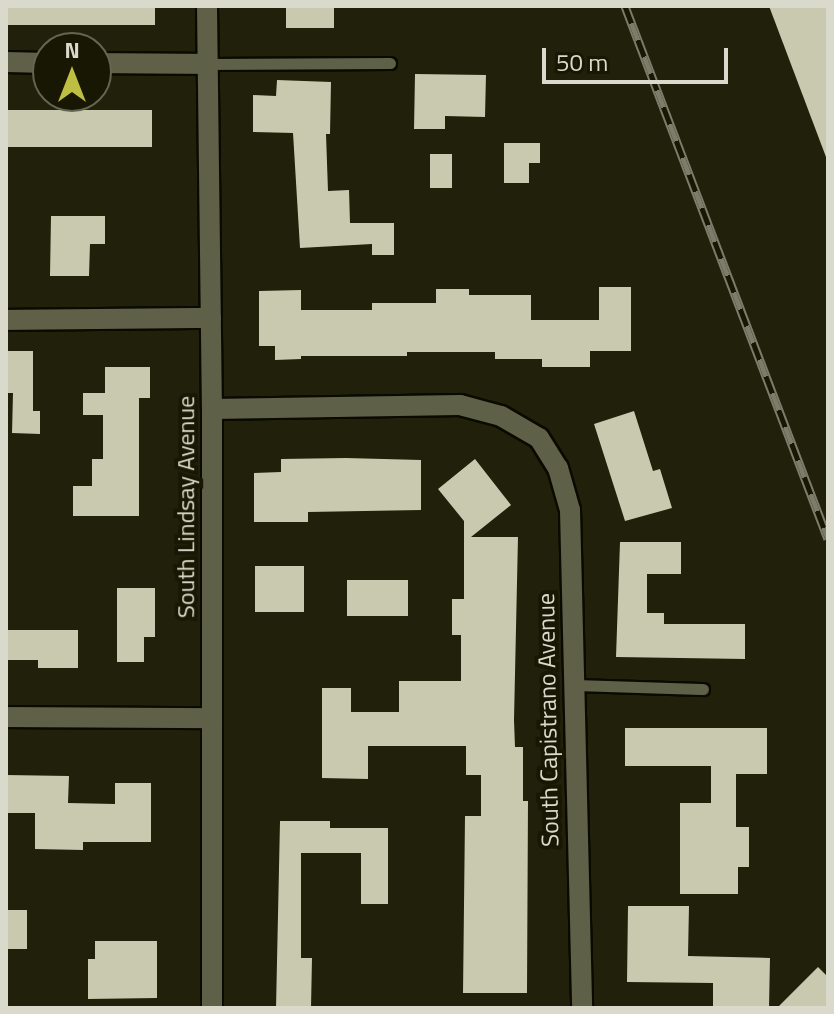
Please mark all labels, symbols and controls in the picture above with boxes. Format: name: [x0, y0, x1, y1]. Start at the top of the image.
north arrow: [32, 32, 112, 112]
scale bar: [546, 32, 732, 82]
text: N: [64, 33, 80, 67]
text: 50 m: [556, 44, 608, 80]
street label: South Lindsay Avenue: [172, 396, 200, 618]
street label: South Capistrano Avenue: [531, 593, 565, 847]

